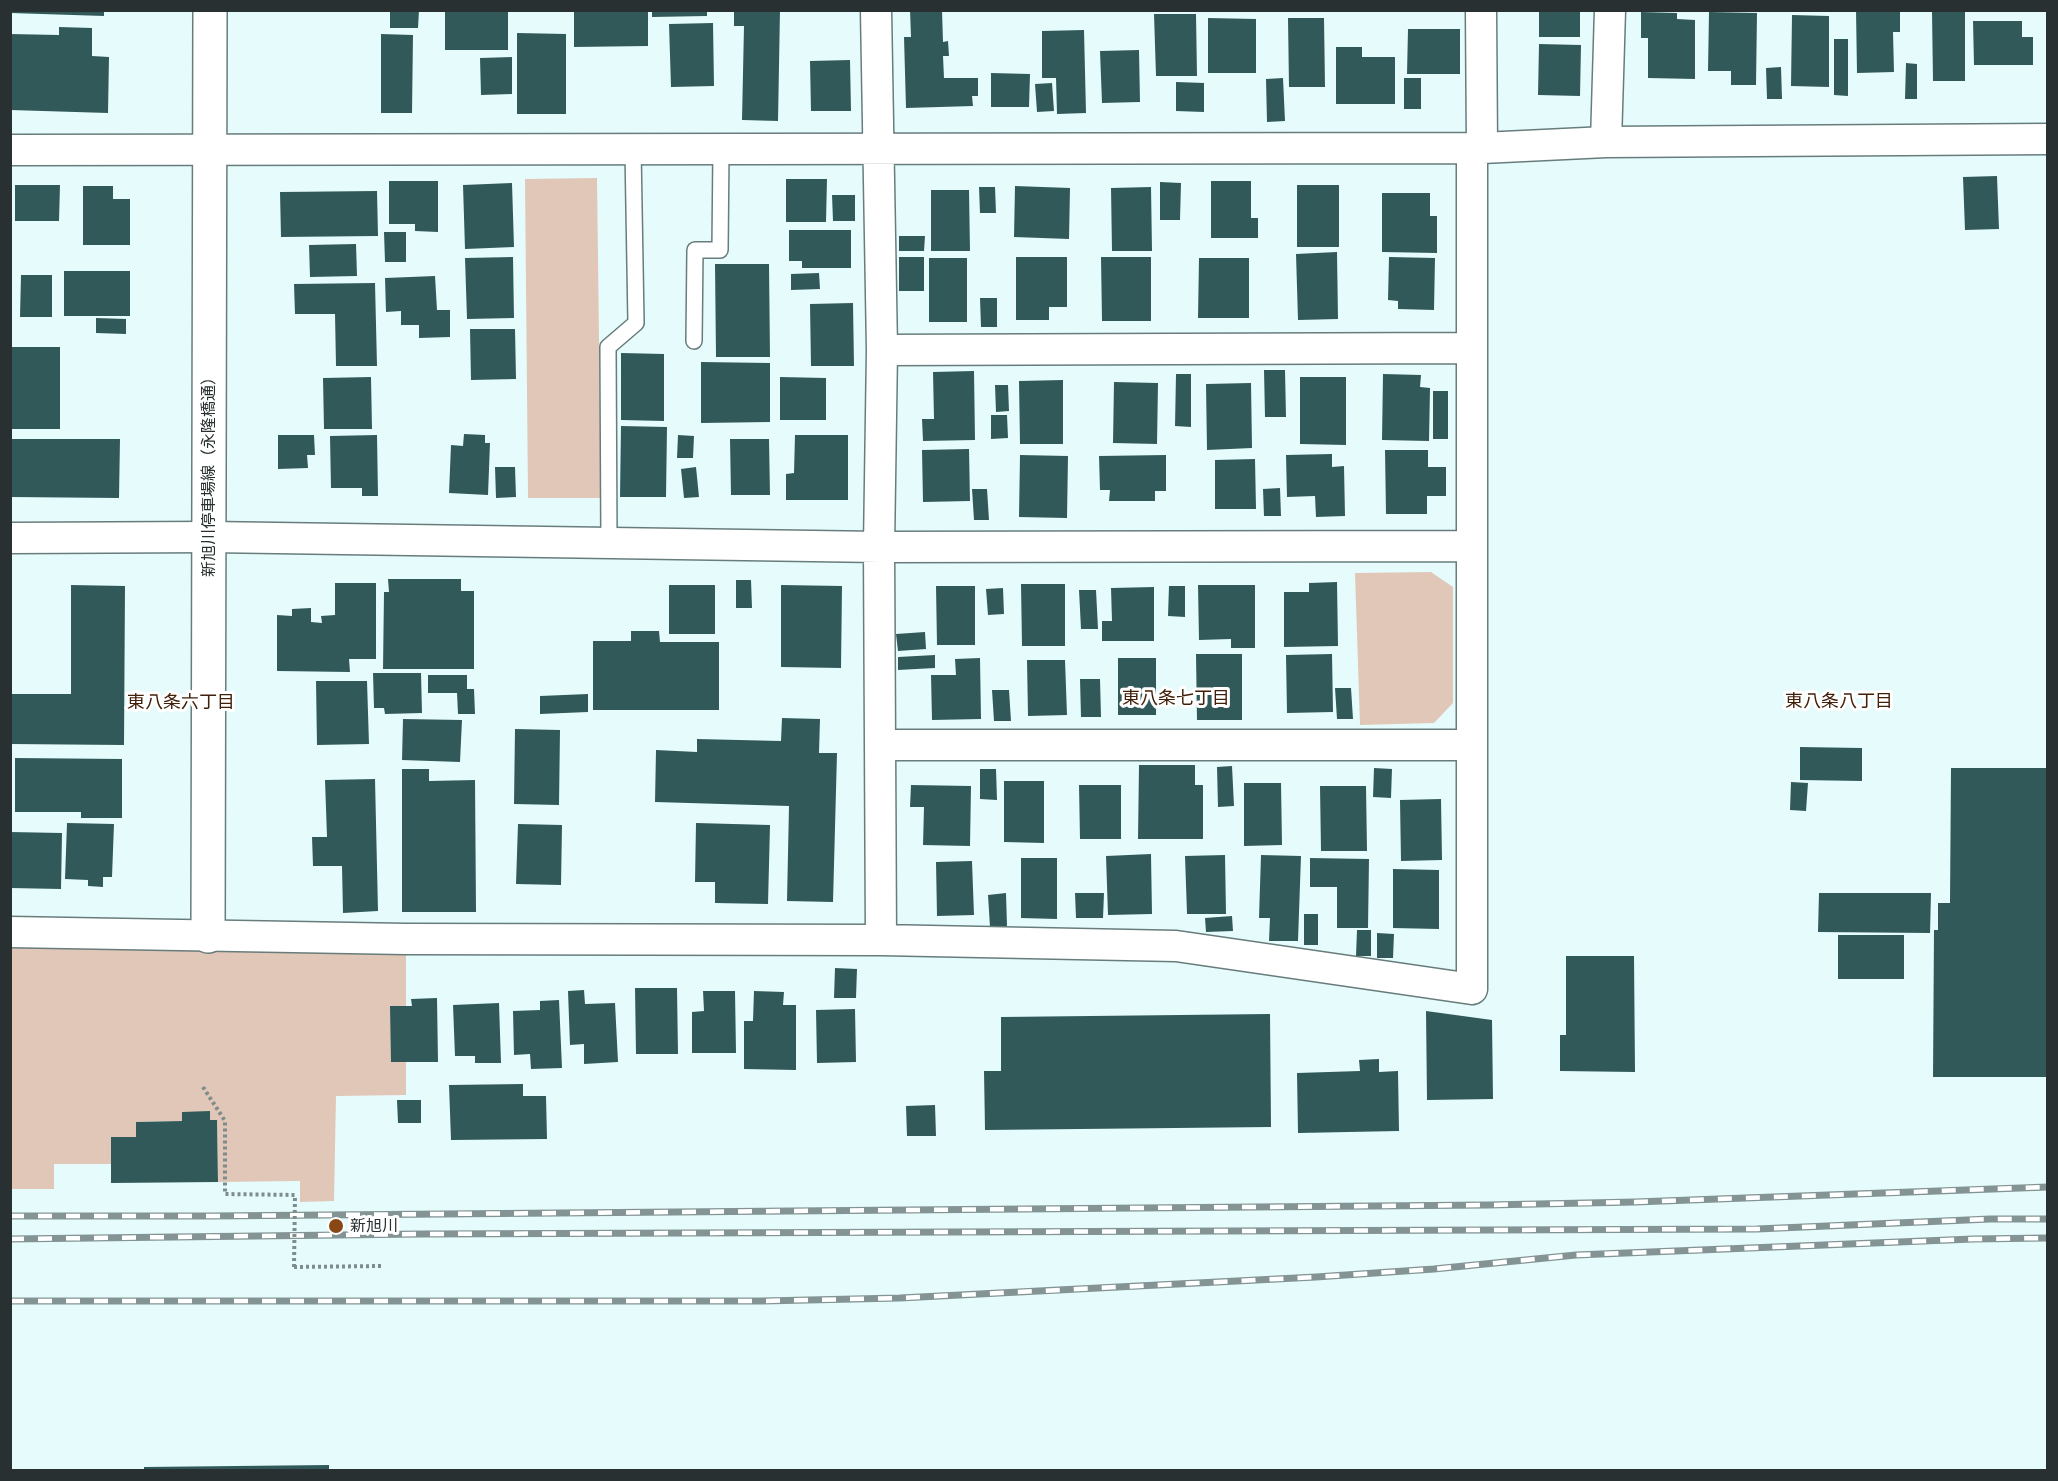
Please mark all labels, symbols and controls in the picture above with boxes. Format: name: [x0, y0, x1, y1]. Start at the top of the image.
street label: 新旭川停車場線（永隆橋通）: [199, 369, 219, 577]
district label: 東八条七丁目: [1122, 688, 1230, 710]
district label: 東八条八丁目: [1785, 691, 1893, 713]
district label: 東八条六丁目: [127, 692, 235, 714]
place label: 新旭川: [350, 1216, 398, 1236]
marker: 新旭川: [327, 1217, 345, 1235]

